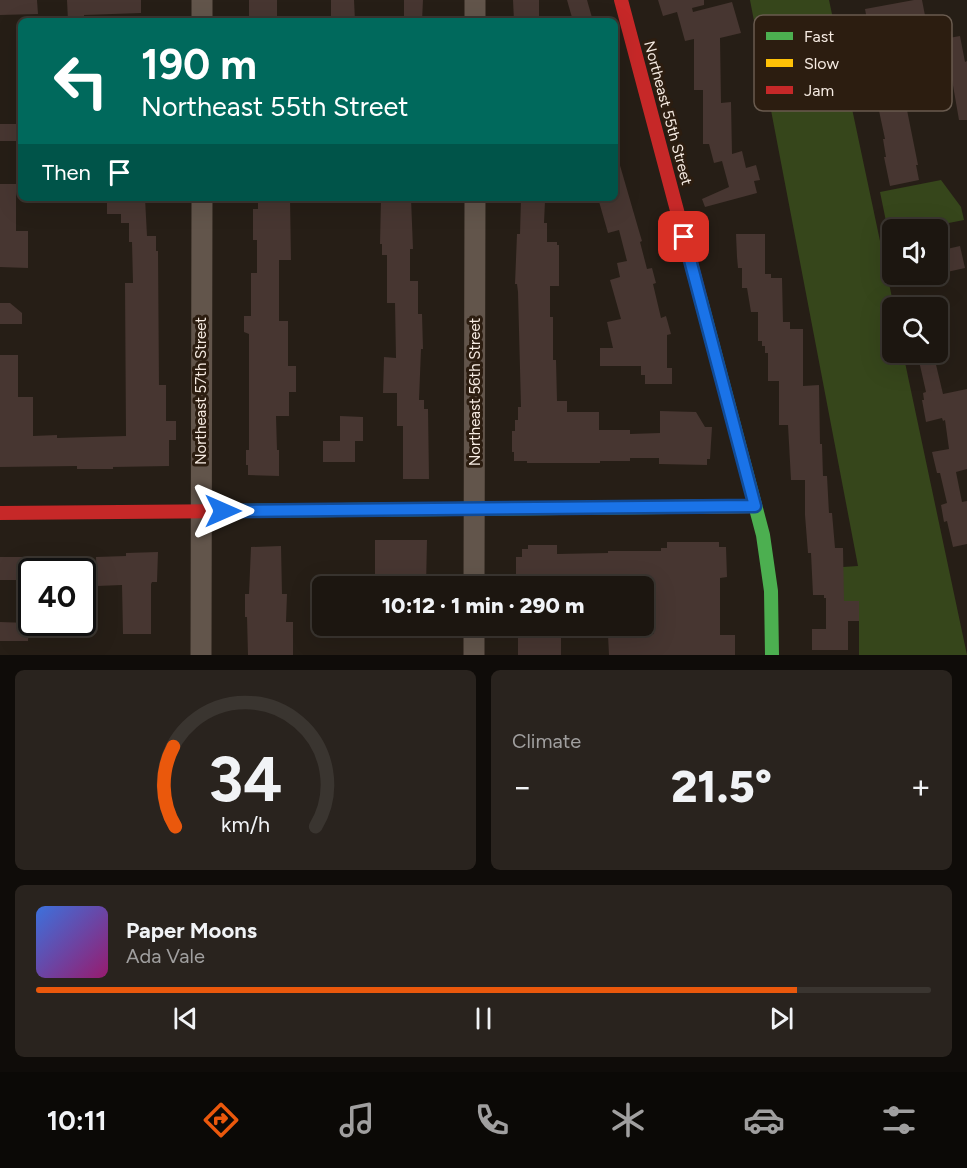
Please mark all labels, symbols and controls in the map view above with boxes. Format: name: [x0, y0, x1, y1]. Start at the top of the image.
legend: [754, 15, 952, 111]
text: Fast: [804, 27, 834, 46]
text: 190 m: [141, 39, 257, 90]
street label: Northeast 55th Street: [640, 39, 696, 187]
icon: left: [42, 42, 120, 120]
text: Slow: [804, 54, 839, 73]
text: Jam: [804, 81, 834, 100]
text: Northeast 55th Street: [141, 90, 409, 123]
icon: arrive: [103, 156, 136, 189]
text: Then: [42, 159, 91, 186]
pin: [658, 211, 709, 262]
map controls: [882, 219, 948, 363]
button: sound: [882, 219, 948, 285]
icon: arrive: [667, 220, 700, 253]
button: search: [882, 297, 948, 363]
street label: Northeast 57th Street: [192, 317, 210, 465]
street label: Northeast 56th Street: [466, 317, 484, 466]
position arrow: [191, 479, 255, 543]
speed limit sign: 40: [18, 558, 96, 636]
text: 10:12 · 1 min · 290 m: [382, 592, 584, 619]
text: Climate: [512, 729, 581, 753]
text: 34: [208, 742, 283, 817]
text: 21.5°: [671, 759, 772, 813]
text: −: [512, 767, 533, 806]
text: +: [910, 767, 931, 806]
text: km/h: [221, 812, 270, 837]
text: Paper Moons: [126, 917, 257, 944]
text: Ada Vale: [126, 944, 205, 968]
icon: previous: [169, 1002, 202, 1035]
icon: pause: [467, 1002, 500, 1035]
icon: next: [765, 1002, 798, 1035]
icon: directions: [200, 1099, 242, 1141]
icon: music: [336, 1099, 378, 1141]
icon: phone: [471, 1099, 513, 1141]
icon: climate: [607, 1099, 649, 1141]
icon: car: [743, 1099, 785, 1141]
icon: filters: [878, 1099, 920, 1141]
text: 10:11: [47, 1104, 107, 1137]

